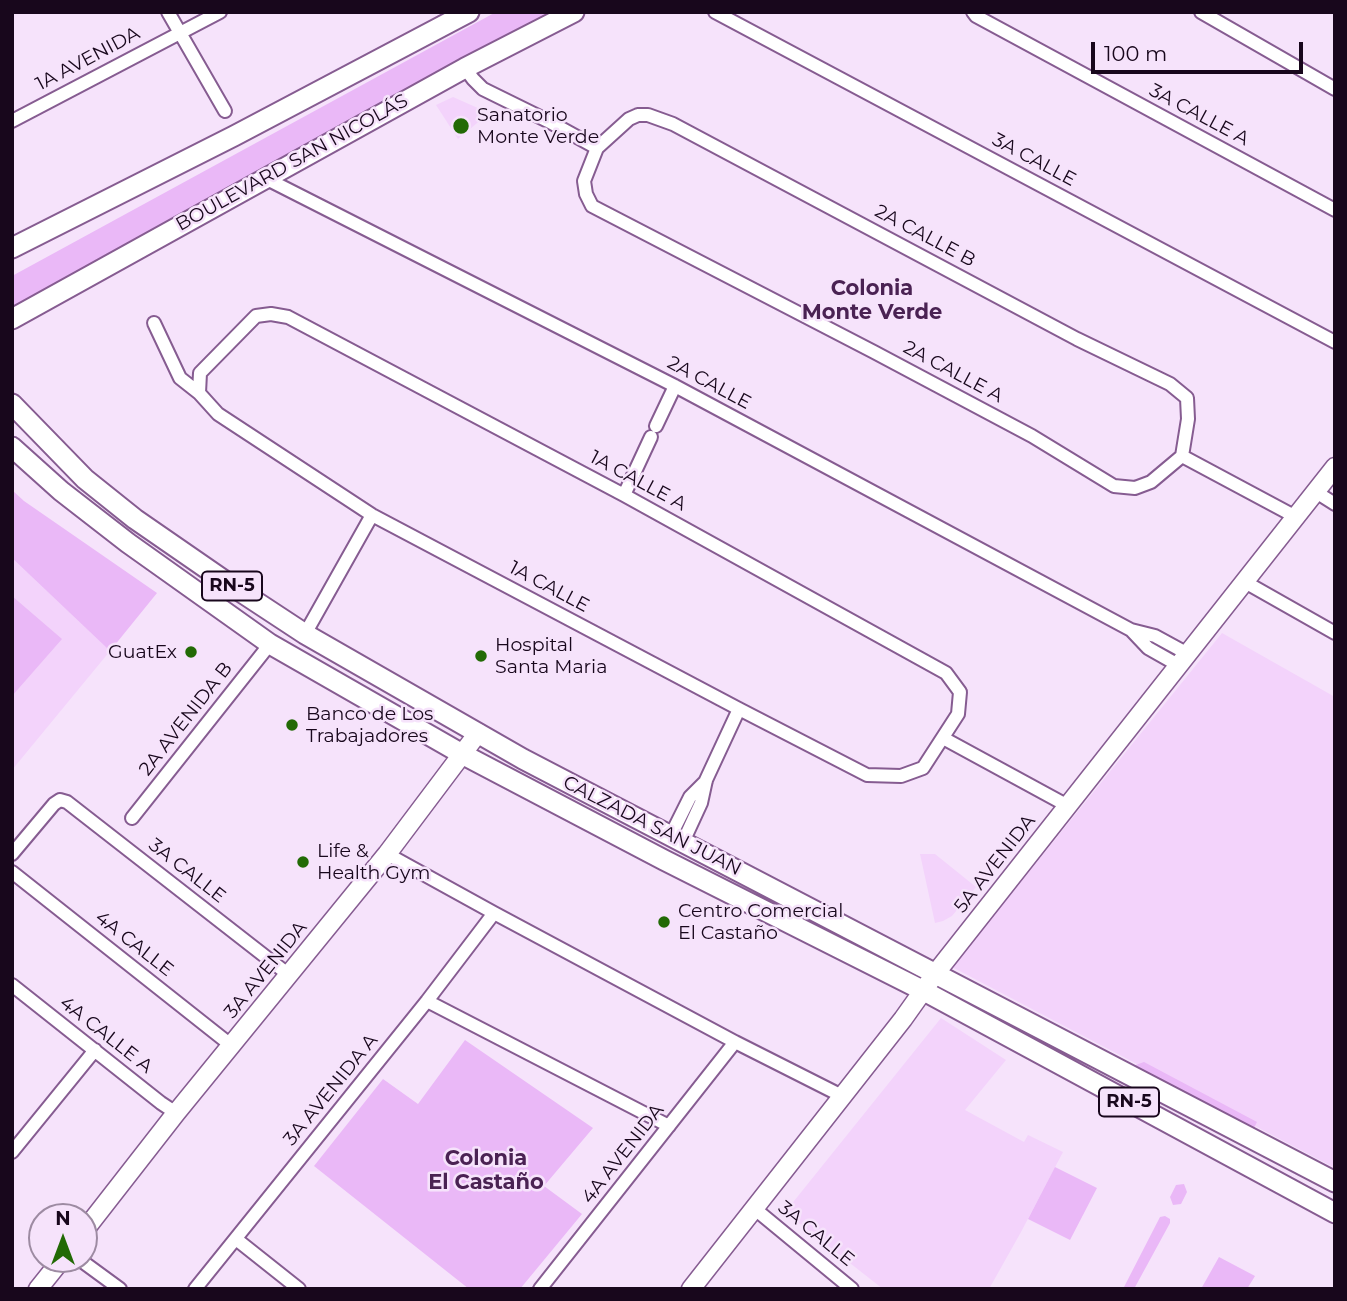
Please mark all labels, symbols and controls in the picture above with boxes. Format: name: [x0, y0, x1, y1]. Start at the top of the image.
street label: 1A AVENIDA: [32, 22, 144, 96]
scale bar: [1095, 28, 1307, 72]
text: 100 m: [1104, 41, 1167, 66]
street label: 3A CALLE A: [1145, 79, 1253, 151]
street label: BOULEVARD SAN NICOLÁS: [172, 90, 412, 236]
place label: Sanatorio Monte Verde: [477, 104, 599, 148]
marker: Sanatorio Monte Verde: [451, 116, 471, 136]
street label: 3A CALLE: [988, 129, 1080, 191]
street label: 2A CALLE B: [871, 200, 979, 272]
district label: Colonia Monte Verde: [802, 276, 942, 326]
street label: 2A CALLE A: [899, 336, 1007, 408]
street label: 2A CALLE: [663, 352, 755, 414]
street label: 1A CALLE A: [586, 446, 690, 516]
street label: 1A CALLE: [505, 556, 593, 618]
road number: RN-5: [202, 572, 262, 600]
place label: Hospital Santa Maria: [495, 634, 607, 678]
place label: GuatEx: [108, 641, 177, 663]
marker: GuatEx: [183, 644, 199, 660]
marker: Hospital Santa Maria: [473, 648, 489, 664]
street label: 2A AVENIDA B: [135, 658, 237, 780]
place label: Banco de Los Trabajadores: [306, 703, 433, 747]
marker: Banco de Los Trabajadores: [284, 717, 300, 733]
street label: CALZADA SAN JUAN: [559, 771, 745, 881]
street label: 5A AVENIDA: [950, 810, 1040, 918]
street label: 3A CALLE: [144, 834, 230, 908]
place label: Life & Health Gym: [317, 840, 430, 884]
marker: Life & Health Gym: [295, 854, 311, 870]
place label: Centro Comercial El Castaño: [678, 900, 843, 944]
street label: 4A CALLE: [90, 906, 178, 982]
marker: Centro Comercial El Castaño: [656, 914, 672, 930]
street label: 3A AVENIDA: [220, 917, 312, 1023]
street label: 4A CALLE A: [55, 992, 157, 1078]
street label: 3A AVENIDA A: [279, 1030, 383, 1150]
road number: RN-5: [1099, 1087, 1159, 1116]
street label: 4A AVENIDA: [577, 1100, 669, 1208]
district label: Colonia El Castaño: [428, 1146, 544, 1196]
street label: 3A CALLE: [773, 1196, 859, 1272]
north arrow: [28, 1203, 98, 1273]
text: N: [55, 1207, 71, 1230]

